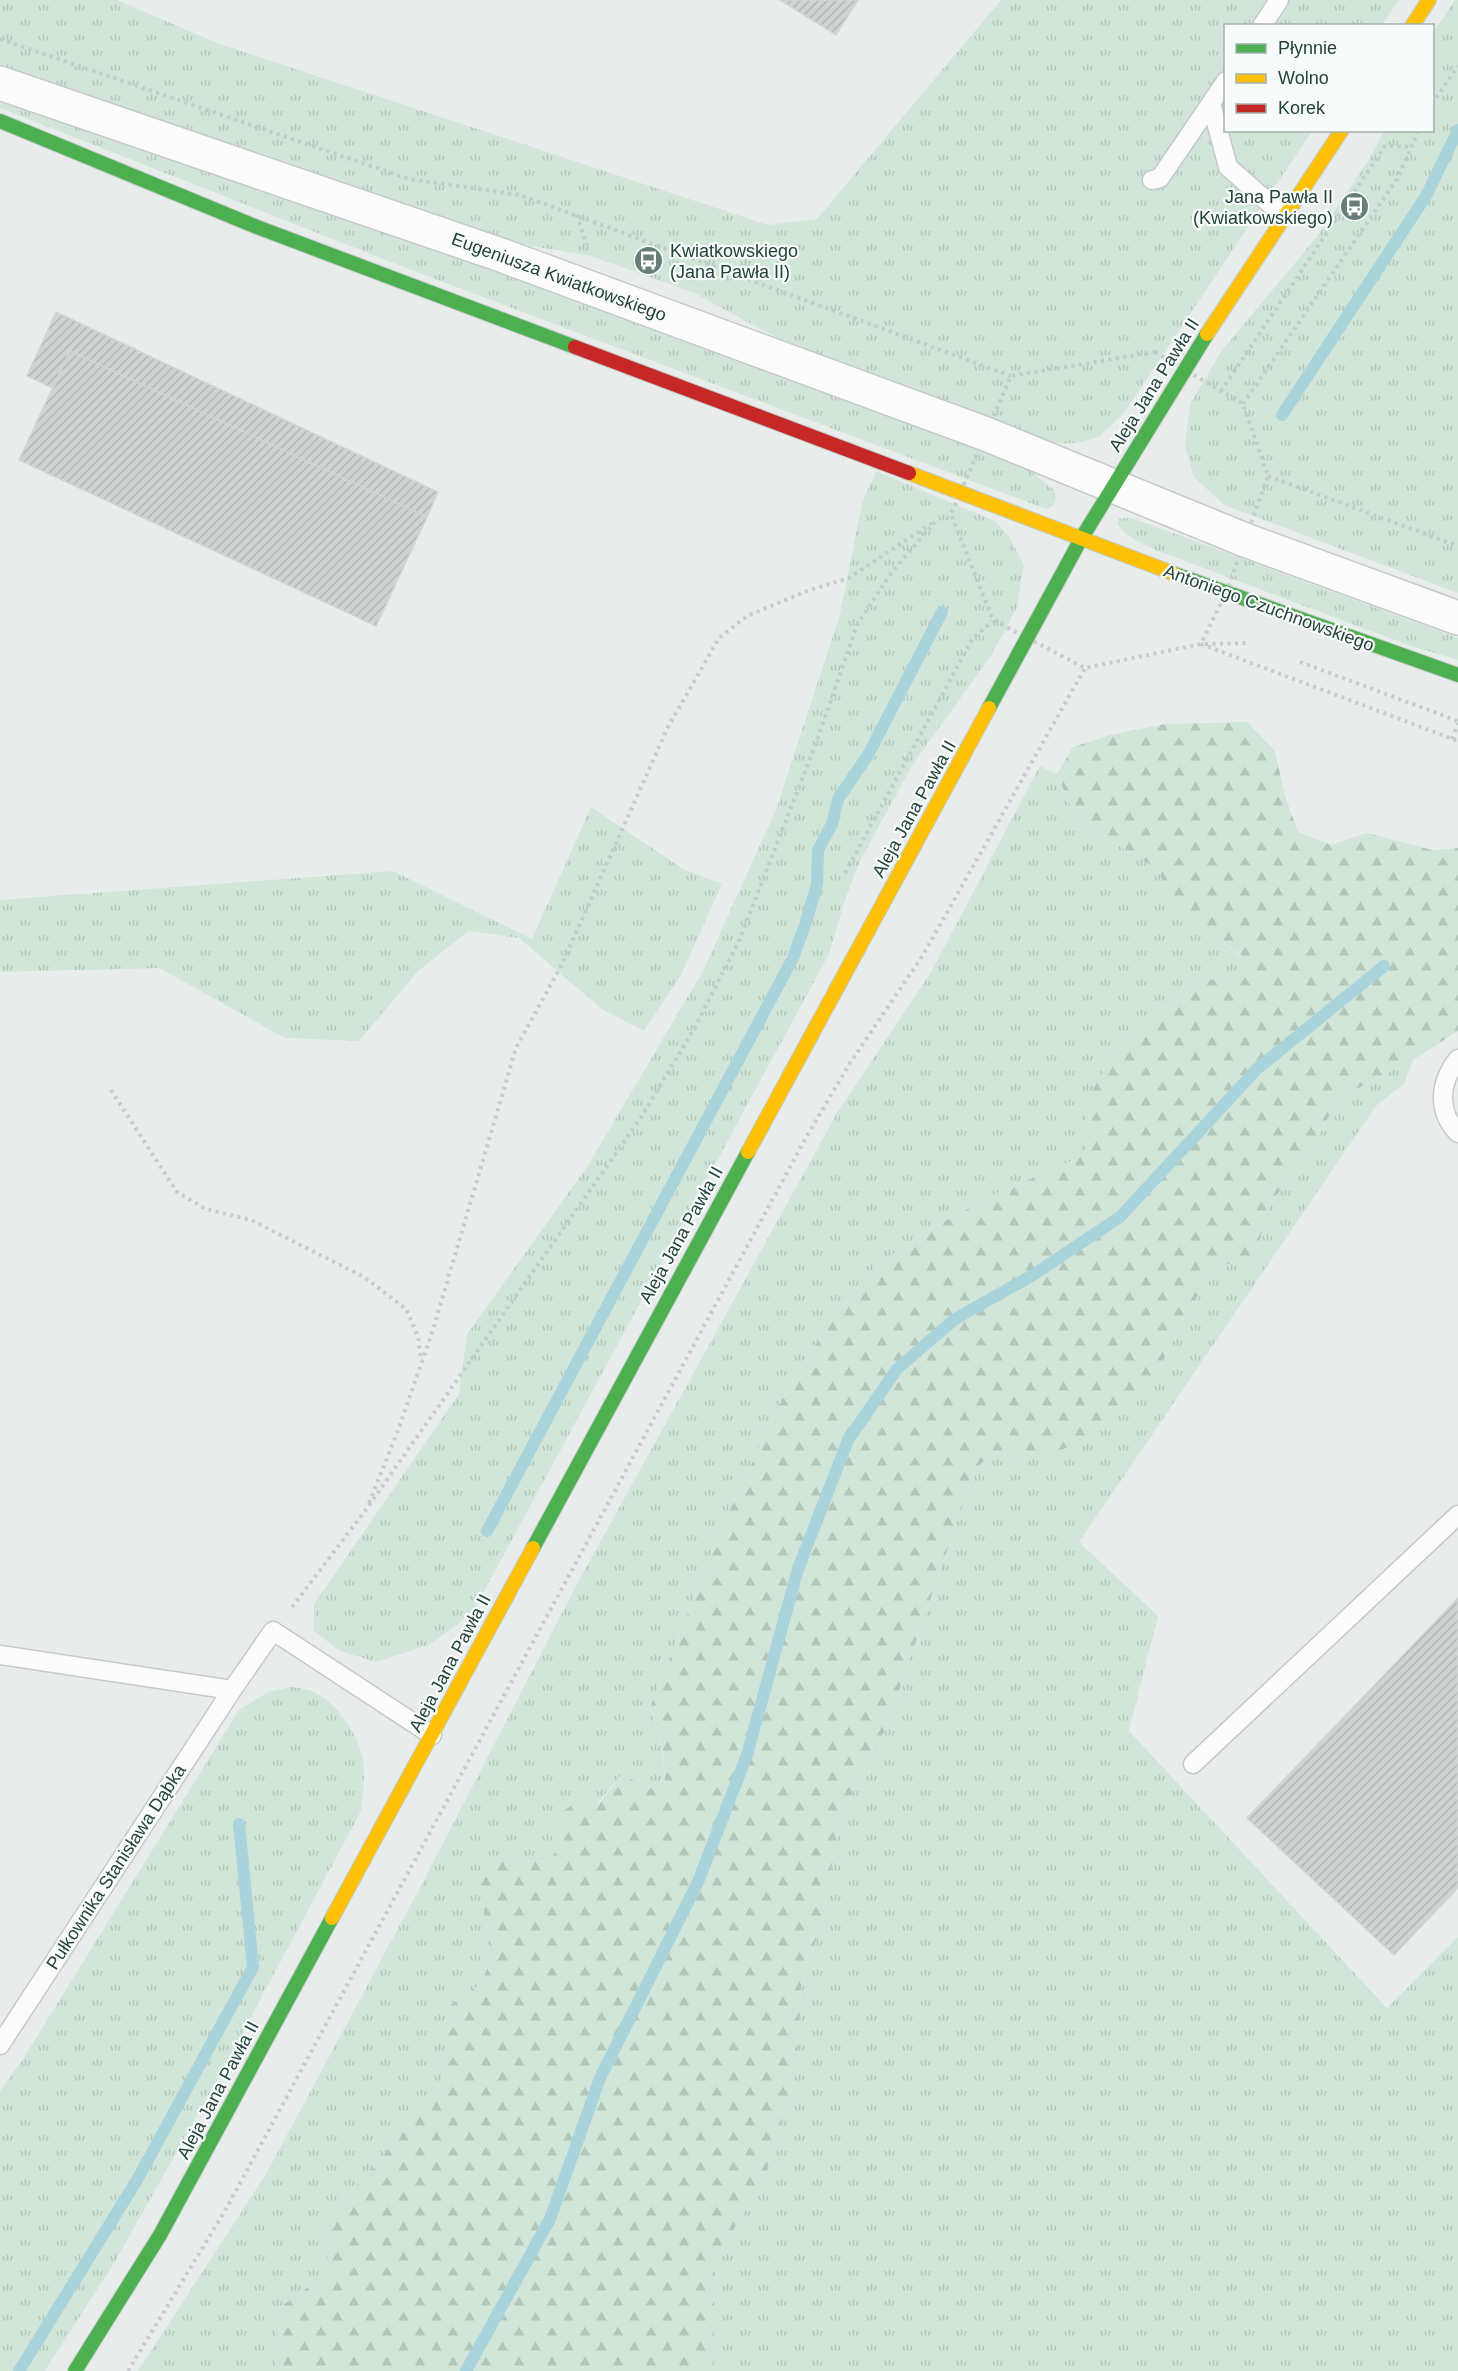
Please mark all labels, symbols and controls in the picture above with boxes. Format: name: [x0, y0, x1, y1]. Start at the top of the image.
legend: [1224, 24, 1434, 132]
text: Płynnie: [1278, 38, 1337, 58]
text: Wolno: [1278, 68, 1329, 88]
text: Korek: [1278, 98, 1326, 118]
place label: Jana Pawła II (Kwiatkowskiego): [1193, 187, 1333, 228]
bus stop icon: Jana Pawła II (Kwiatkowskiego): [1338, 191, 1370, 223]
street label: Eugeniusza Kwiatkowskiego: [449, 229, 669, 325]
place label: Kwiatkowskiego (Jana Pawła II): [670, 241, 798, 282]
bus stop icon: Kwiatkowskiego (Jana Pawła II): [633, 245, 665, 277]
street label: Aleja Jana Pawła II: [1105, 315, 1203, 455]
street label: Antoniego Czuchnowskiego: [1161, 561, 1377, 655]
street label: Aleja Jana Pawła II: [868, 737, 960, 881]
street label: Aleja Jana Pawła II: [635, 1163, 727, 1307]
street label: Aleja Jana Pawła II: [405, 1591, 495, 1735]
street label: Pułkownika Stanisława Dąbka: [42, 1760, 190, 1973]
street label: Aleja Jana Pawła II: [173, 2018, 263, 2162]

